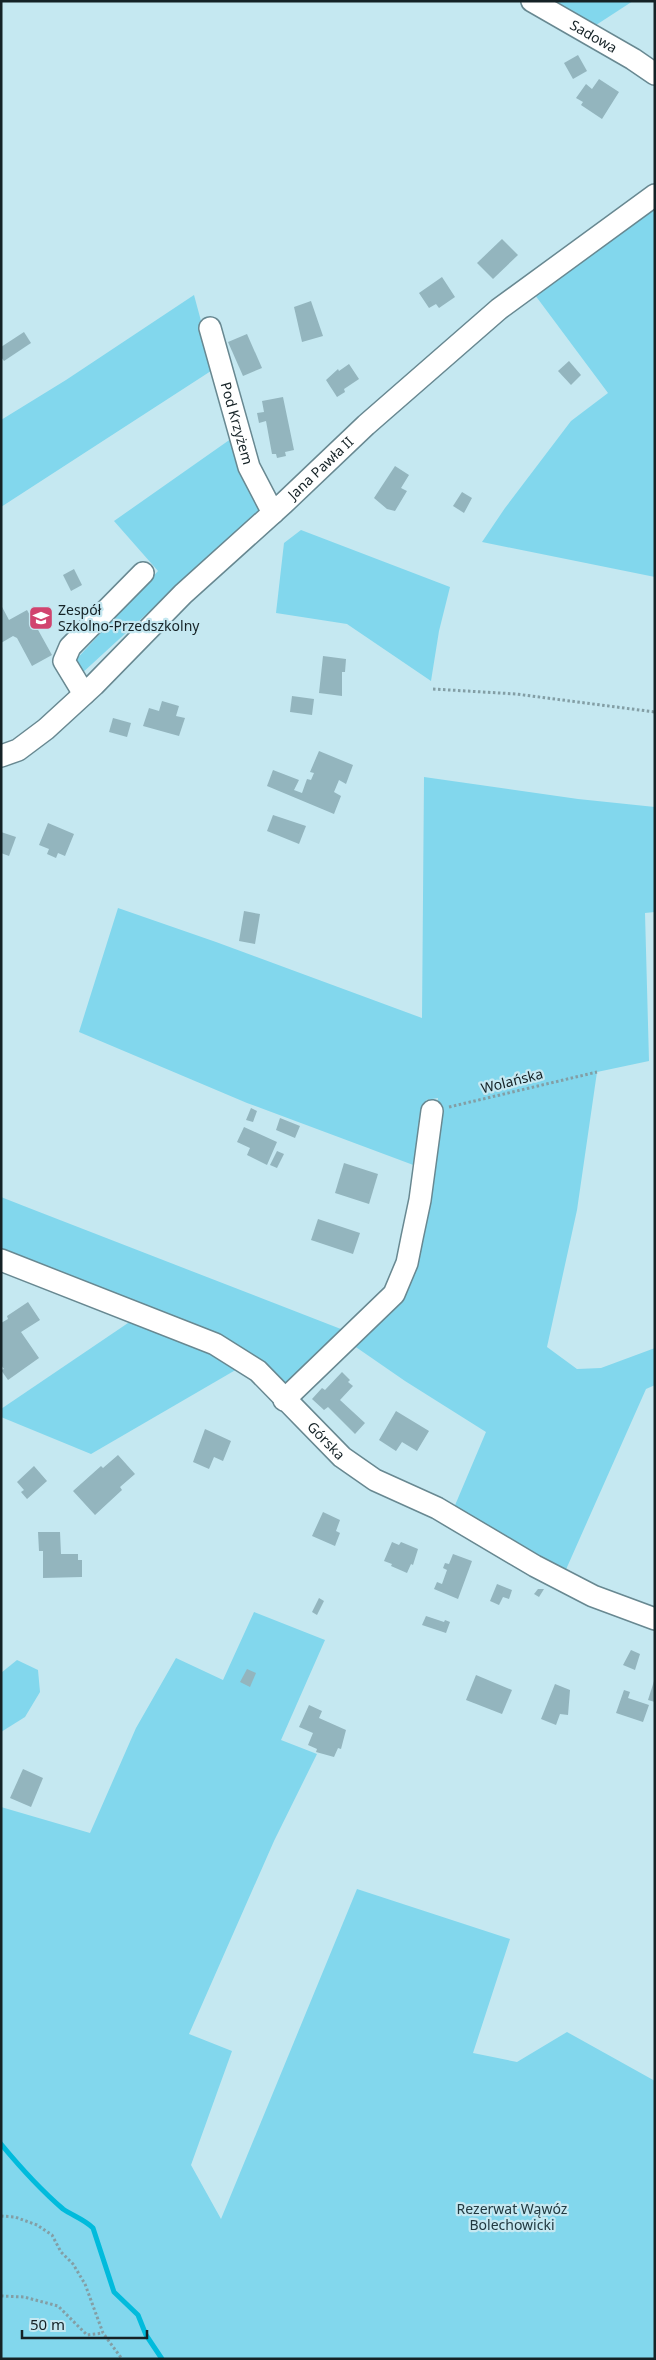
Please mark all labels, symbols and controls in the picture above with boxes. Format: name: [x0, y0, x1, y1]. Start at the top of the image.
street label: Sadowa: [567, 15, 621, 57]
street label: Pod Krzyżem: [217, 380, 258, 467]
street label: Jana Pawła II: [282, 432, 357, 505]
place label: Zespół Szkolno-Przedszkolny: [58, 600, 200, 635]
school or university icon: Zespół Szkolno-Przedszkolny: [28, 605, 54, 631]
street label: Wolańska: [479, 1064, 545, 1097]
street label: Górska: [303, 1417, 349, 1464]
park label: Rezerwat Wąwóz Bolechowicki: [457, 2199, 568, 2234]
scale bar: [22, 2308, 148, 2340]
text: 50 m: [30, 2314, 65, 2334]

